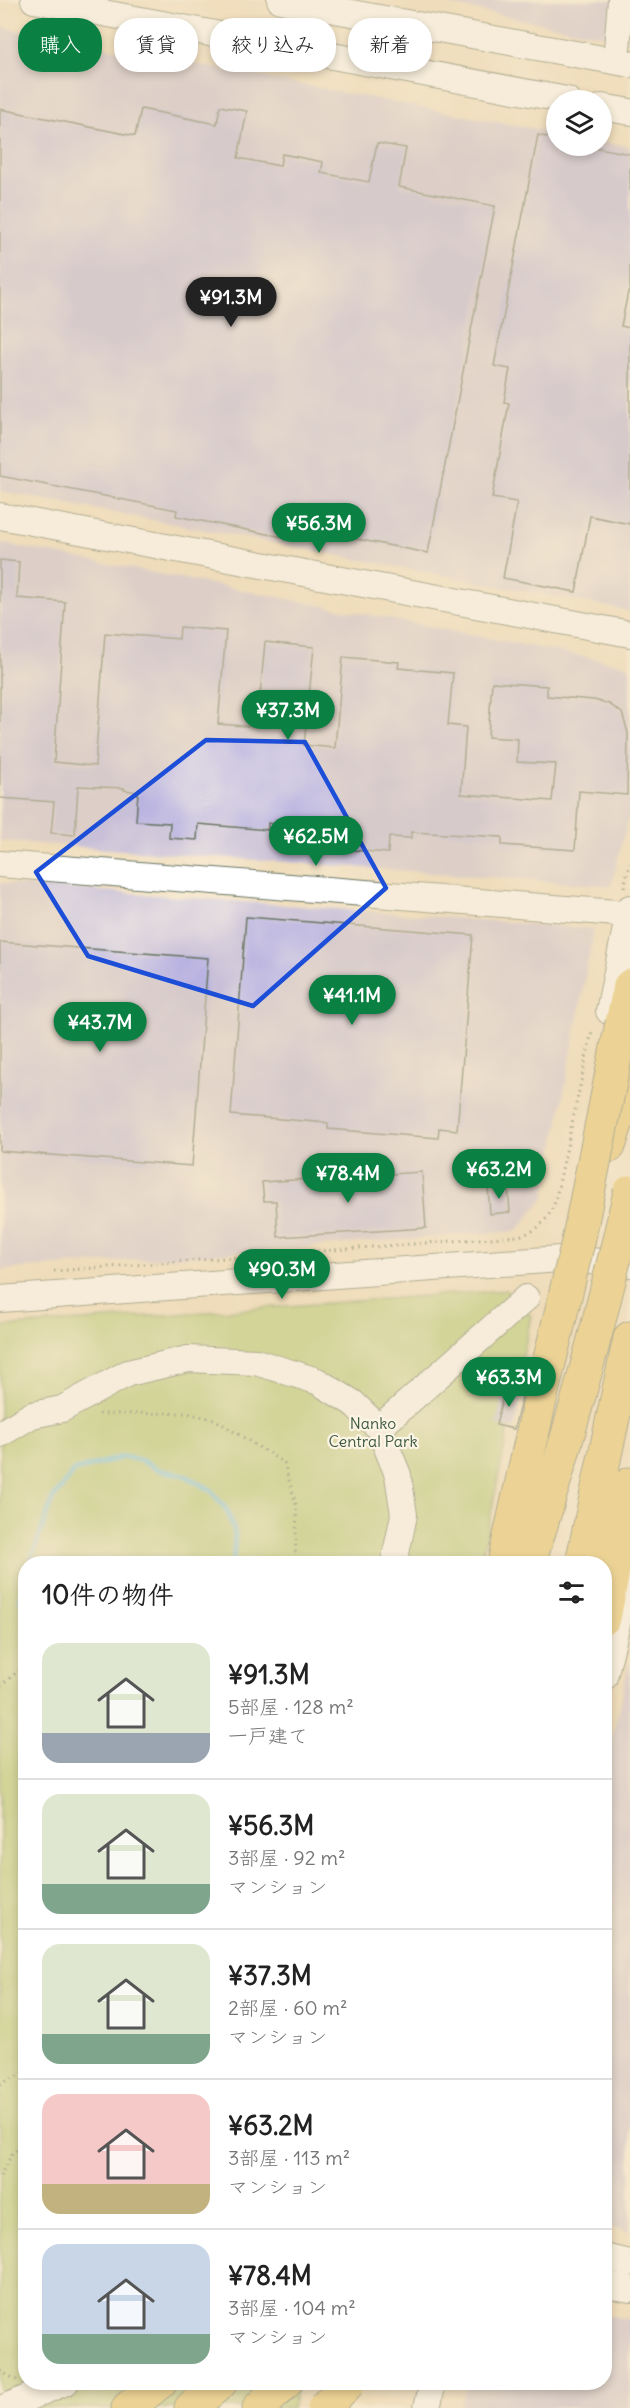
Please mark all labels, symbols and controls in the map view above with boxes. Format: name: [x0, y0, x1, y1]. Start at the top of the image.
chip: 購入: [18, 18, 102, 72]
chip: 賃貸: [114, 18, 198, 72]
chip: 絞り込み: [210, 18, 336, 72]
chip: 新着: [348, 18, 432, 72]
map controls: [546, 90, 612, 156]
button: layers: [546, 90, 612, 156]
pin: ¥91.3M: [182, 277, 280, 328]
text: ¥91.3M: [200, 284, 262, 309]
pin: ¥56.3M: [270, 503, 368, 554]
text: ¥56.3M: [286, 510, 352, 535]
pin: ¥37.3M: [239, 690, 337, 741]
text: ¥37.3M: [256, 697, 320, 722]
pin: ¥62.5M: [267, 816, 365, 867]
text: ¥62.5M: [283, 823, 349, 848]
pin: ¥41.1M: [303, 975, 401, 1026]
text: ¥41.1M: [323, 982, 381, 1007]
pin: ¥43.7M: [51, 1002, 149, 1053]
text: ¥43.7M: [68, 1009, 132, 1034]
pin: ¥63.2M: [450, 1149, 548, 1200]
pin: ¥78.4M: [299, 1153, 397, 1204]
text: ¥63.2M: [466, 1156, 532, 1181]
text: ¥78.4M: [316, 1160, 380, 1185]
pin: ¥90.3M: [233, 1249, 331, 1300]
text: ¥90.3M: [248, 1256, 316, 1281]
pin: ¥63.3M: [460, 1357, 558, 1408]
text: ¥63.3M: [476, 1364, 542, 1389]
park label: Nanko Central Park: [328, 1413, 418, 1451]
icon: filters: [555, 1576, 588, 1609]
text: 10件の物件: [42, 1578, 173, 1611]
text: ¥91.3M: [228, 1658, 310, 1691]
icon: home: [90, 1667, 162, 1739]
text: 5部屋 · 128 m²: [228, 1694, 354, 1719]
text: 一戸建て: [228, 1723, 308, 1748]
text: ¥56.3M: [228, 1809, 314, 1842]
icon: home: [90, 1818, 162, 1890]
text: 3部屋 · 92 m²: [228, 1845, 346, 1870]
text: マンション: [228, 1874, 327, 1899]
text: ¥37.3M: [228, 1959, 312, 1992]
icon: home: [90, 1968, 162, 2040]
text: 2部屋 · 60 m²: [228, 1995, 347, 2020]
text: マンション: [228, 2024, 327, 2049]
text: ¥63.2M: [228, 2109, 314, 2142]
icon: home: [90, 2118, 162, 2190]
text: 3部屋 · 113 m²: [228, 2145, 350, 2170]
text: マンション: [228, 2174, 327, 2199]
text: ¥78.4M: [228, 2259, 312, 2292]
icon: home: [90, 2268, 162, 2340]
text: 3部屋 · 104 m²: [228, 2295, 356, 2320]
text: マンション: [228, 2324, 327, 2349]

